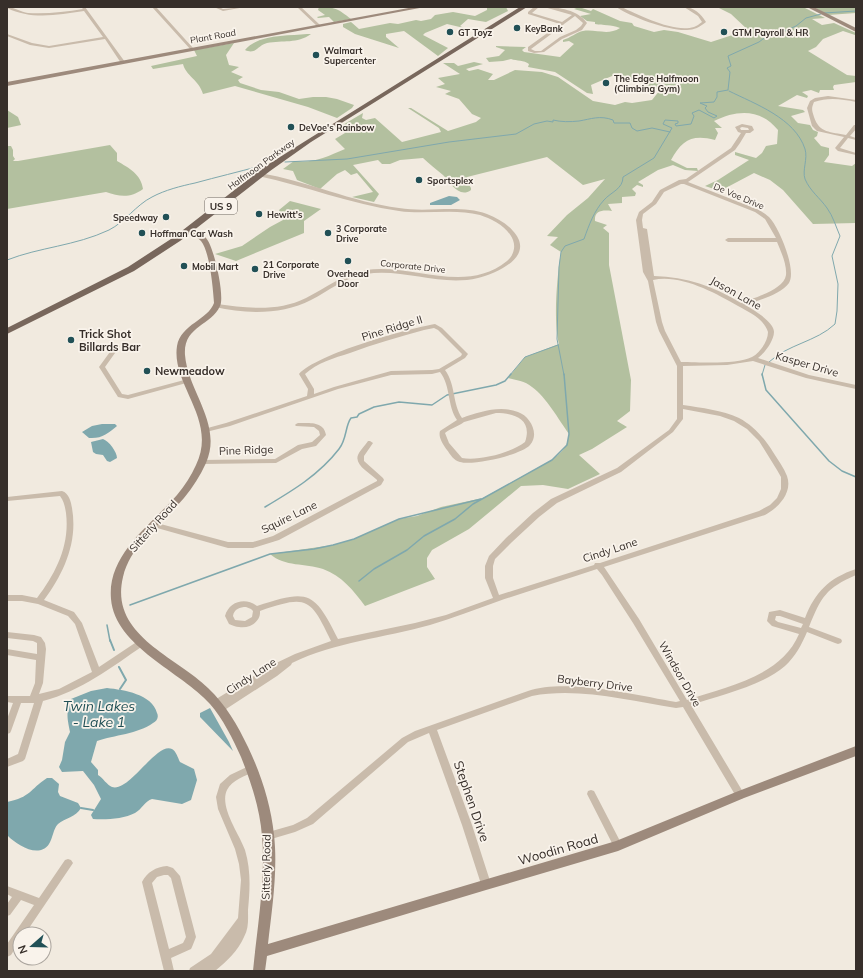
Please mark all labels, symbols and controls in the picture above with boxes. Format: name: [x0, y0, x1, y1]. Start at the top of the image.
marker: KeyBank: [512, 23, 522, 33]
place label: KeyBank: [525, 23, 564, 35]
street label: Plant Road: [189, 27, 237, 45]
marker: GT Toyz: [445, 27, 455, 37]
place label: GT Toyz: [458, 27, 493, 39]
marker: GTM Payroll & HR: [719, 27, 729, 37]
place label: GTM Payroll & HR: [732, 27, 809, 39]
place label: Walmart Supercenter: [324, 45, 376, 66]
marker: Walmart Supercenter: [311, 50, 321, 60]
place label: The Edge Halfmoon (Climbing Gym): [614, 73, 699, 95]
marker: The Edge Halfmoon (Climbing Gym): [601, 78, 611, 88]
marker: DeVoe's Rainbow: [286, 122, 296, 132]
place label: DeVoe's Rainbow: [299, 122, 375, 133]
street label: Halfmoon Parkway: [225, 136, 297, 193]
marker: Sportsplex: [414, 175, 424, 185]
place label: Sportsplex: [427, 175, 474, 186]
street label: De Voe Drive: [712, 180, 766, 212]
road number: US 9: [205, 198, 237, 214]
marker: Hewitt's: [254, 209, 264, 219]
place label: Hewitt's: [267, 209, 303, 220]
place label: Speedway: [113, 212, 158, 224]
marker: Speedway: [161, 212, 171, 222]
place label: 3 Corporate Drive: [336, 223, 387, 244]
marker: Hoffman Car Wash: [137, 228, 147, 238]
place label: Hoffman Car Wash: [150, 228, 233, 239]
marker: 3 Corporate Drive: [323, 228, 333, 238]
marker: Overhead Door: [343, 256, 353, 266]
street label: Corporate Drive: [380, 257, 446, 275]
place label: 21 Corporate Drive: [263, 259, 319, 280]
marker: Mobil Mart: [179, 261, 189, 271]
place label: Mobil Mart: [192, 261, 239, 272]
marker: 21 Corporate Drive: [250, 264, 260, 274]
place label: Overhead Door: [327, 268, 369, 289]
street label: Jason Lane: [708, 273, 764, 313]
street label: Pine Ridge II: [360, 312, 424, 344]
place label: Trick Shot Billards Bar: [79, 327, 141, 354]
marker: Trick Shot Billards Bar: [66, 335, 76, 345]
street label: Kasper Drive: [774, 348, 840, 380]
place label: Newmeadow: [155, 364, 225, 378]
marker: Newmeadow: [142, 366, 152, 376]
street label: Pine Ridge: [219, 442, 274, 458]
street label: Sitterly Road: [126, 497, 180, 555]
street label: Squire Lane: [259, 498, 319, 536]
street label: Cindy Lane: [581, 535, 639, 565]
street label: Windsor Drive: [656, 639, 704, 709]
street label: Cindy Lane: [223, 655, 279, 697]
street label: Bayberry Drive: [556, 671, 634, 695]
water label: Twin Lakes - Lake 1: [63, 697, 135, 731]
street label: Stephen Drive: [451, 758, 493, 844]
street label: Woodin Road: [516, 830, 600, 868]
street label: Sitterly Road: [258, 834, 274, 900]
north arrow: [12, 926, 52, 966]
text: N: [15, 943, 31, 956]

